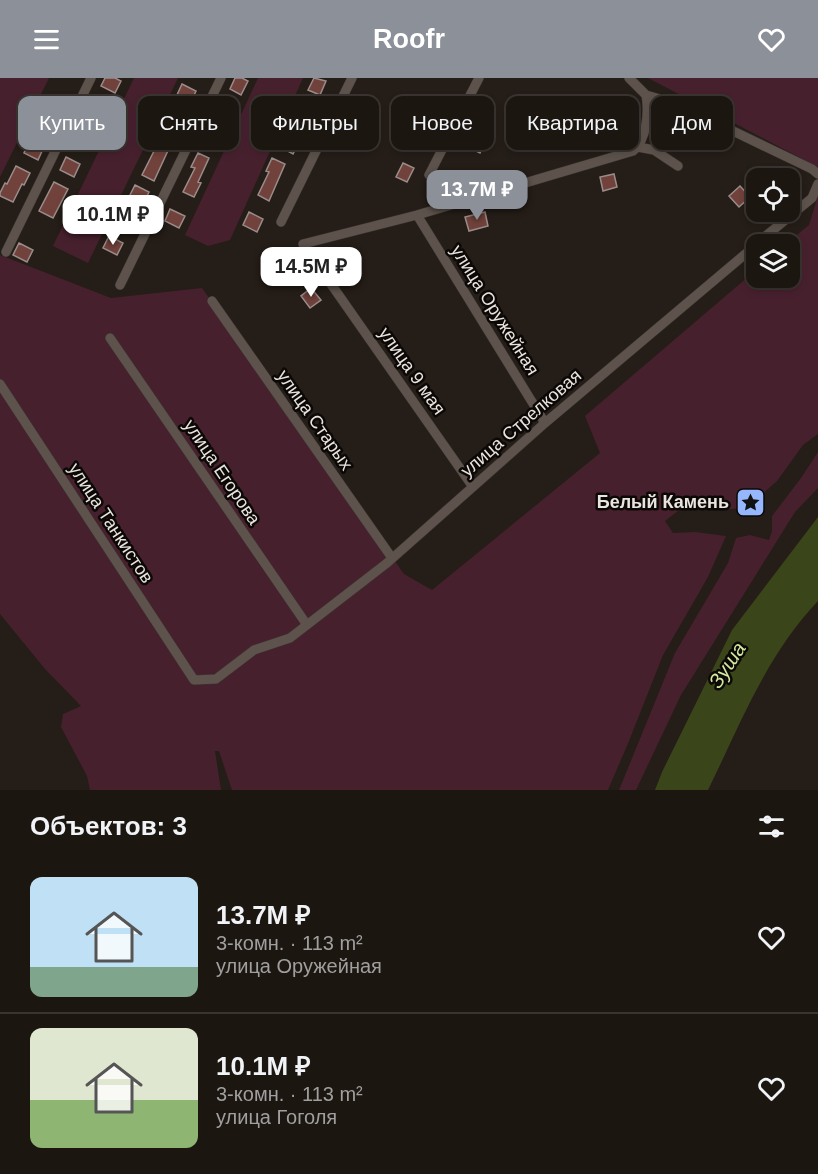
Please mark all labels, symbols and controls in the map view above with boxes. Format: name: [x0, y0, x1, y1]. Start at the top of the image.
icon: menu: [30, 23, 63, 56]
icon: heart: [755, 23, 788, 56]
text: Roofr: [373, 24, 445, 54]
chip: Купить: [18, 96, 126, 150]
chip: Снять: [138, 96, 239, 150]
chip: Фильтры: [251, 96, 379, 150]
chip: Новое: [391, 96, 494, 150]
chip: Квартира: [506, 96, 639, 150]
chip: Дом: [651, 96, 733, 150]
map controls: [746, 168, 800, 288]
button: locate: [746, 168, 800, 222]
pin: 13.7M ₽: [422, 170, 532, 221]
text: 13.7M ₽: [441, 178, 513, 200]
pin: 10.1M ₽: [58, 195, 168, 246]
text: 10.1M ₽: [77, 203, 149, 225]
button: layers: [746, 234, 800, 288]
street label: улица Оружейная: [447, 241, 543, 379]
pin: 14.5M ₽: [256, 247, 366, 298]
text: 14.5M ₽: [275, 255, 347, 277]
street label: улица 9 мая: [375, 324, 449, 418]
street label: улица Стрелковая: [457, 365, 585, 481]
street label: улица Старых: [273, 366, 357, 474]
street label: улица Егорова: [180, 416, 265, 529]
street label: улица Танкистов: [65, 459, 157, 587]
place icon: Белый Камень: [734, 486, 766, 518]
place label: Белый Камень: [597, 492, 729, 512]
water label: Зуша: [704, 638, 750, 692]
icon: filters: [755, 810, 788, 843]
text: Объектов: 3: [30, 811, 187, 841]
text: 13.7M ₽: [216, 900, 311, 930]
icon: home: [78, 901, 150, 973]
icon: heart: [755, 921, 788, 954]
text: 3-комн. · 113 m²: [216, 932, 363, 954]
text: улица Оружейная: [216, 955, 382, 977]
text: 10.1M ₽: [216, 1051, 311, 1081]
icon: home: [78, 1052, 150, 1124]
icon: heart: [755, 1072, 788, 1105]
text: 3-комн. · 113 m²: [216, 1083, 363, 1105]
text: улица Гоголя: [216, 1106, 337, 1128]

